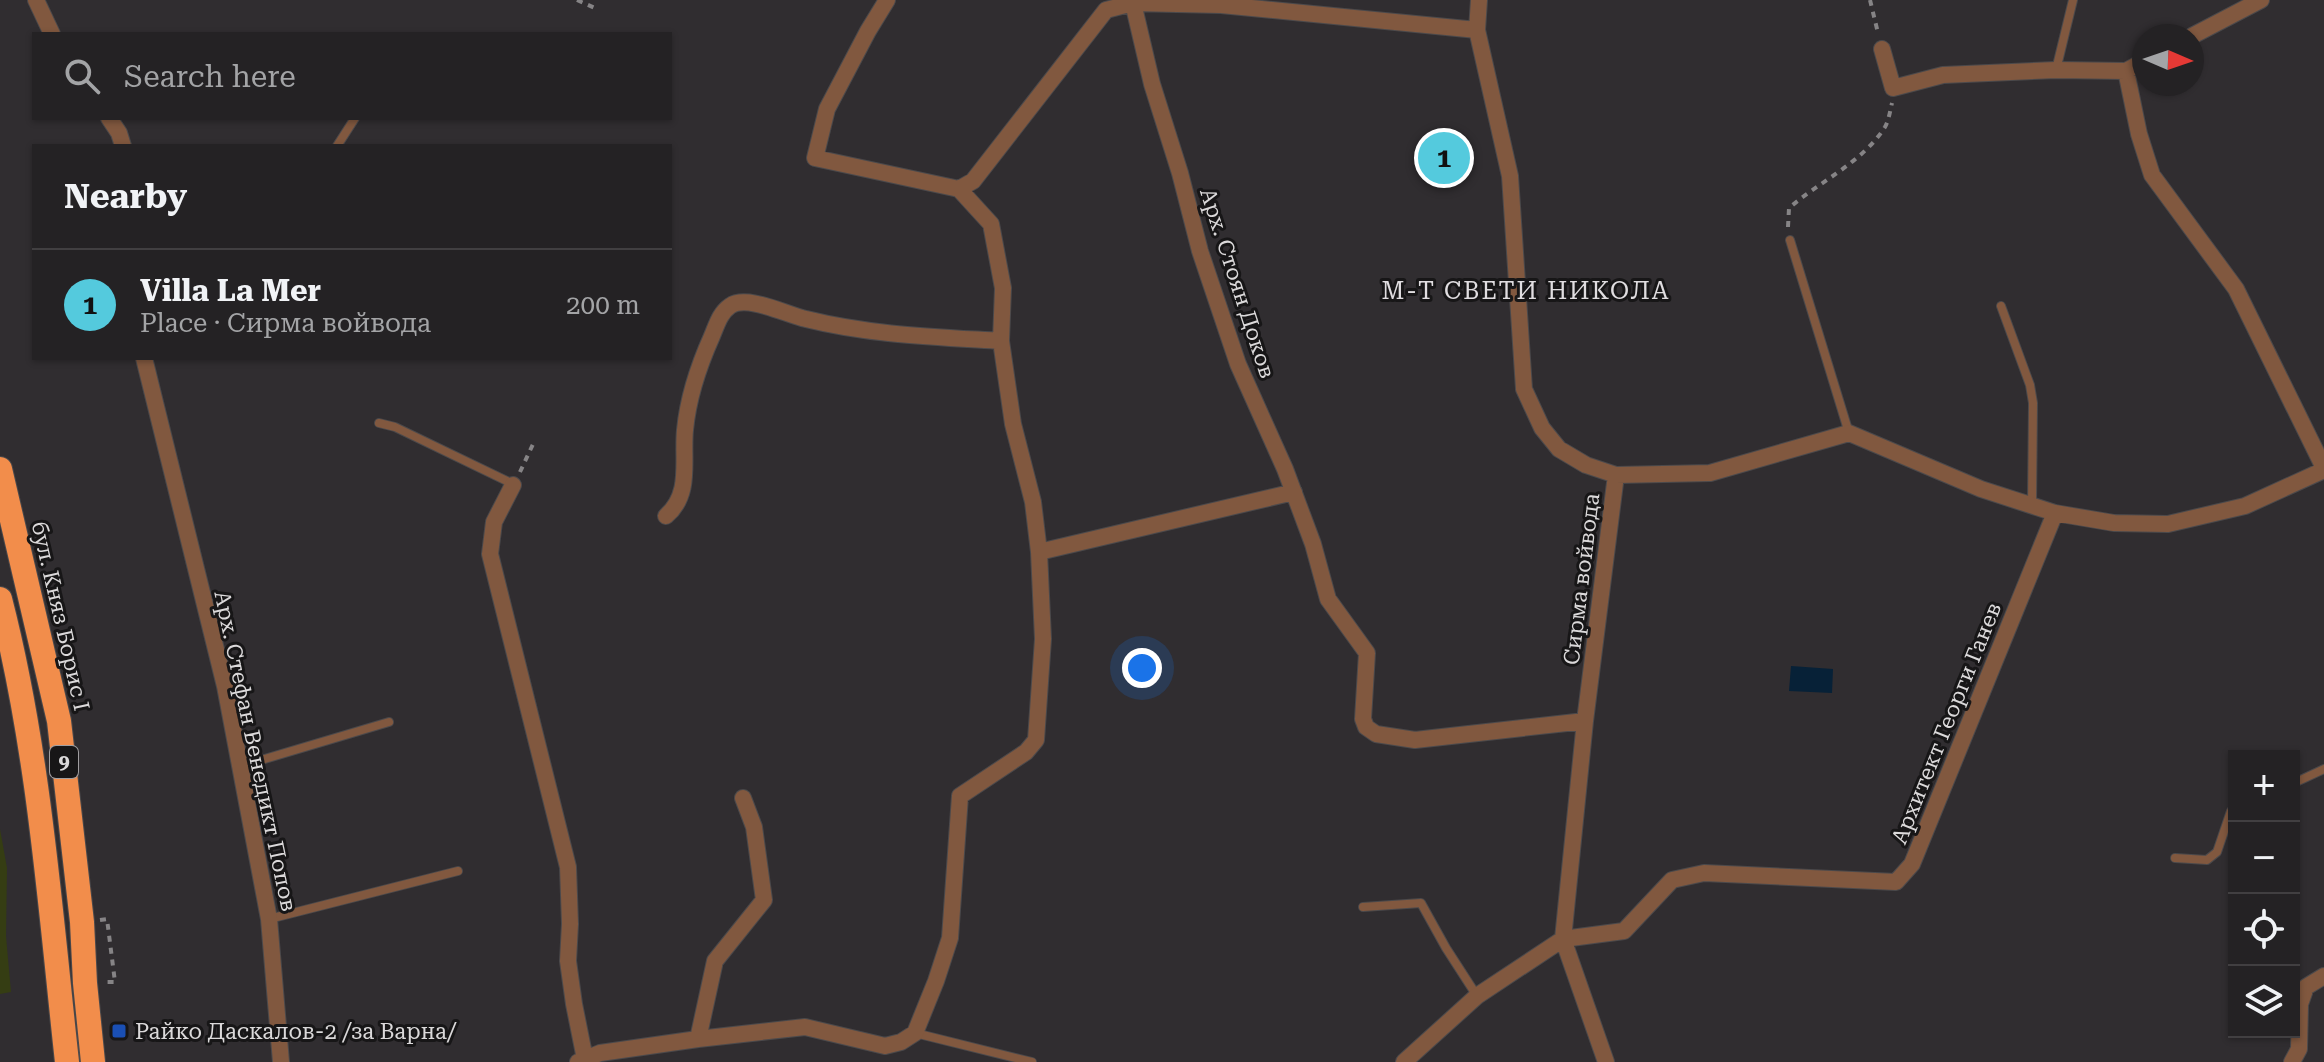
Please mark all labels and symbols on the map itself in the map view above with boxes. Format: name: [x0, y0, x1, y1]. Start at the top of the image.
north arrow: [2132, 24, 2204, 96]
pin: 1: [1418, 128, 1470, 188]
street label: Арх. Стоян Доков: [1195, 185, 1280, 381]
district label: М-Т СВЕТИ НИКОЛА: [1382, 277, 1671, 305]
street label: Сирма войвода: [1559, 492, 1604, 666]
street label: бул. Княз Борис I: [27, 519, 94, 713]
street label: Арх. Стефан Венедикт Попов: [209, 588, 302, 914]
street label: Архитект Георги Ганев: [1886, 599, 2006, 848]
your location: [1122, 648, 1162, 688]
road number: 9: [50, 746, 78, 778]
place label: Райко Даскалов-2 /за Варна/: [135, 1019, 457, 1044]
marker: Райко Даскалов-2 /за Варна/: [110, 1022, 128, 1040]

